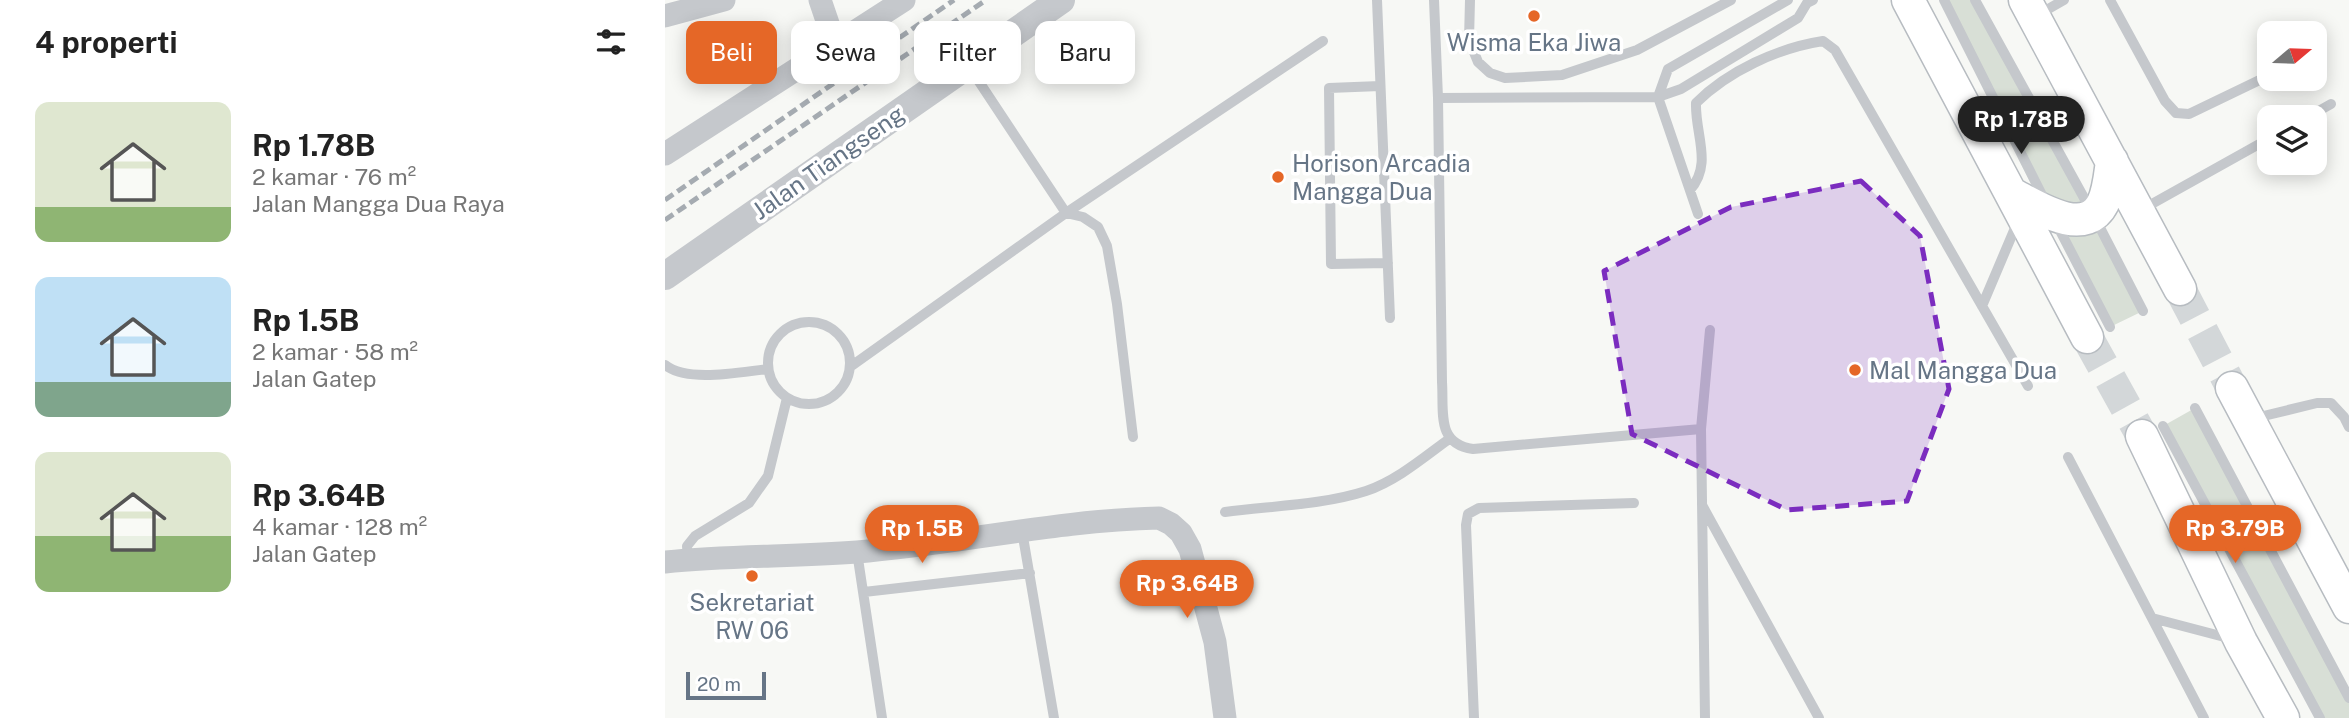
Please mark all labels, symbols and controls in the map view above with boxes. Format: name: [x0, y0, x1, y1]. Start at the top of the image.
marker: Wisma Eka Jiwa: [1526, 8, 1542, 24]
chip: Beli: [686, 21, 777, 84]
chip: Sewa: [791, 21, 900, 84]
chip: Filter: [914, 21, 1021, 84]
chip: Baru: [1035, 21, 1135, 84]
north arrow: [2257, 21, 2327, 91]
map controls: [2257, 21, 2327, 175]
icon: filters: [592, 23, 630, 61]
text: 4 properti: [35, 24, 177, 60]
place label: Wisma Eka Jiwa: [1447, 28, 1621, 56]
pin: Rp 1.78B: [1949, 96, 2093, 156]
street label: Jalan Tiangseng: [747, 99, 909, 225]
text: Rp 1.78B: [1974, 105, 2068, 132]
button: layers: [2257, 105, 2327, 175]
text: Rp 1.78B: [252, 127, 375, 163]
icon: home: [91, 130, 175, 214]
place label: Horison Arcadia Mangga Dua: [1292, 149, 1471, 205]
text: 2 kamar · 76 m²: [252, 163, 416, 190]
marker: Horison Arcadia Mangga Dua: [1270, 169, 1286, 185]
text: Jalan Mangga Dua Raya: [252, 190, 505, 217]
text: Rp 1.5B: [252, 302, 359, 338]
icon: home: [91, 305, 175, 389]
text: 2 kamar · 58 m²: [252, 338, 418, 365]
place label: Mal Mangga Dua: [1869, 356, 2057, 384]
marker: Mal Mangga Dua: [1847, 362, 1863, 378]
text: Jalan Gatep: [252, 365, 377, 392]
text: Rp 3.64B: [252, 477, 386, 513]
icon: home: [91, 480, 175, 564]
pin: Rp 1.5B: [857, 505, 987, 565]
pin: Rp 3.79B: [2163, 505, 2307, 565]
text: 4 kamar · 128 m²: [252, 513, 427, 540]
text: Rp 1.5B: [881, 514, 963, 541]
text: Rp 3.79B: [2185, 514, 2285, 541]
text: Jalan Gatep: [252, 540, 377, 567]
pin: Rp 3.64B: [1115, 560, 1259, 620]
marker: Sekretariat RW 06: [744, 568, 760, 584]
text: Rp 3.64B: [1136, 569, 1238, 596]
place label: Sekretariat RW 06: [689, 588, 815, 644]
scale bar: [686, 669, 767, 701]
text: 20 m: [697, 673, 741, 695]

